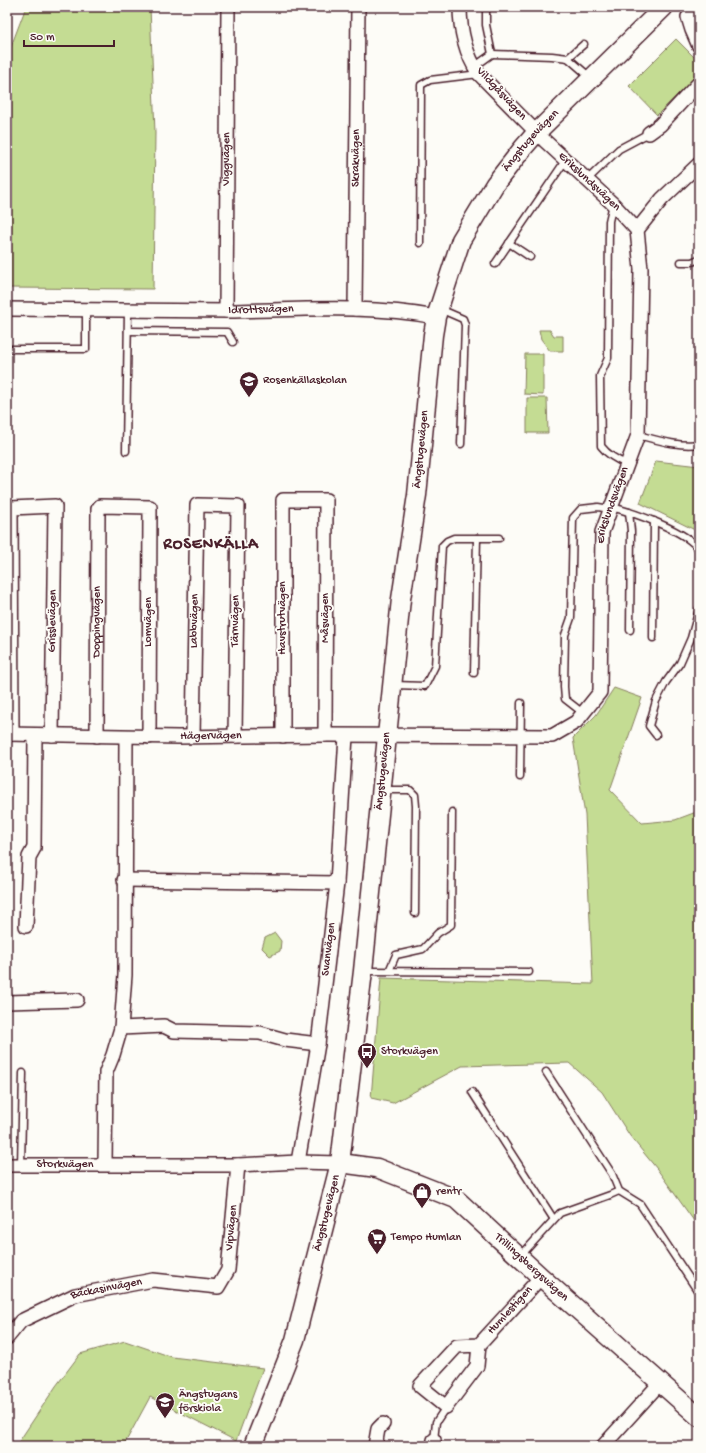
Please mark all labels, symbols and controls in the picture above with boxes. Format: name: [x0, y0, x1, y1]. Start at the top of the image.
scale bar: [24, 22, 114, 48]
text: 50 m: [30, 31, 55, 45]
street label: Vildgåsvägen: [472, 64, 529, 124]
street label: Ängstugevägen: [500, 107, 562, 175]
street label: Skrakvägen: [349, 129, 364, 187]
street label: Viggvägen: [220, 132, 234, 187]
street label: Erikslundsvägen: [555, 150, 623, 215]
street label: Idrottsvägen: [228, 302, 294, 318]
school or university icon: Rosenkällaskolan: [238, 370, 260, 398]
place label: Rosenkällaskolan: [263, 374, 347, 388]
street label: Ängstugevägen: [411, 409, 432, 489]
street label: Erikslundsvägen: [595, 465, 633, 543]
district label: ROSENKÄLLA: [162, 536, 259, 555]
street label: Havstrutvägen: [276, 581, 290, 655]
street label: Doppingvägen: [90, 586, 105, 659]
street label: Grisslevägen: [45, 589, 61, 653]
street label: Labbvägen: [188, 593, 202, 648]
street label: Måsvägen: [319, 593, 333, 643]
street label: Tärnvägen: [229, 595, 243, 648]
street label: Lomvägen: [142, 597, 156, 647]
street label: Hägervägen: [180, 729, 242, 744]
street label: Ängstugevägen: [372, 731, 394, 811]
street label: Svanvägen: [319, 921, 339, 977]
bus stop icon: Storkvägen: [356, 1041, 378, 1069]
place label: Storkvägen: [381, 1045, 438, 1059]
street label: Storkvägen: [36, 1158, 94, 1172]
street label: Ängstugevägen: [311, 1173, 344, 1253]
shop icon: rentr: [411, 1181, 433, 1209]
place label: rentr: [436, 1185, 463, 1199]
street label: Vipvägen: [223, 1204, 241, 1252]
supermarket icon: Tempo Humlan: [366, 1227, 388, 1255]
street label: Trillingsbergsvägen: [490, 1230, 571, 1305]
place label: Tempo Humlan: [390, 1231, 462, 1245]
street label: Bäckasinvägen: [67, 1275, 144, 1304]
street label: Humlestigen: [485, 1283, 536, 1338]
place label: Ängstugans förskiola: [178, 1388, 238, 1416]
school or university icon: Ängstugans förskiola: [154, 1391, 176, 1419]

